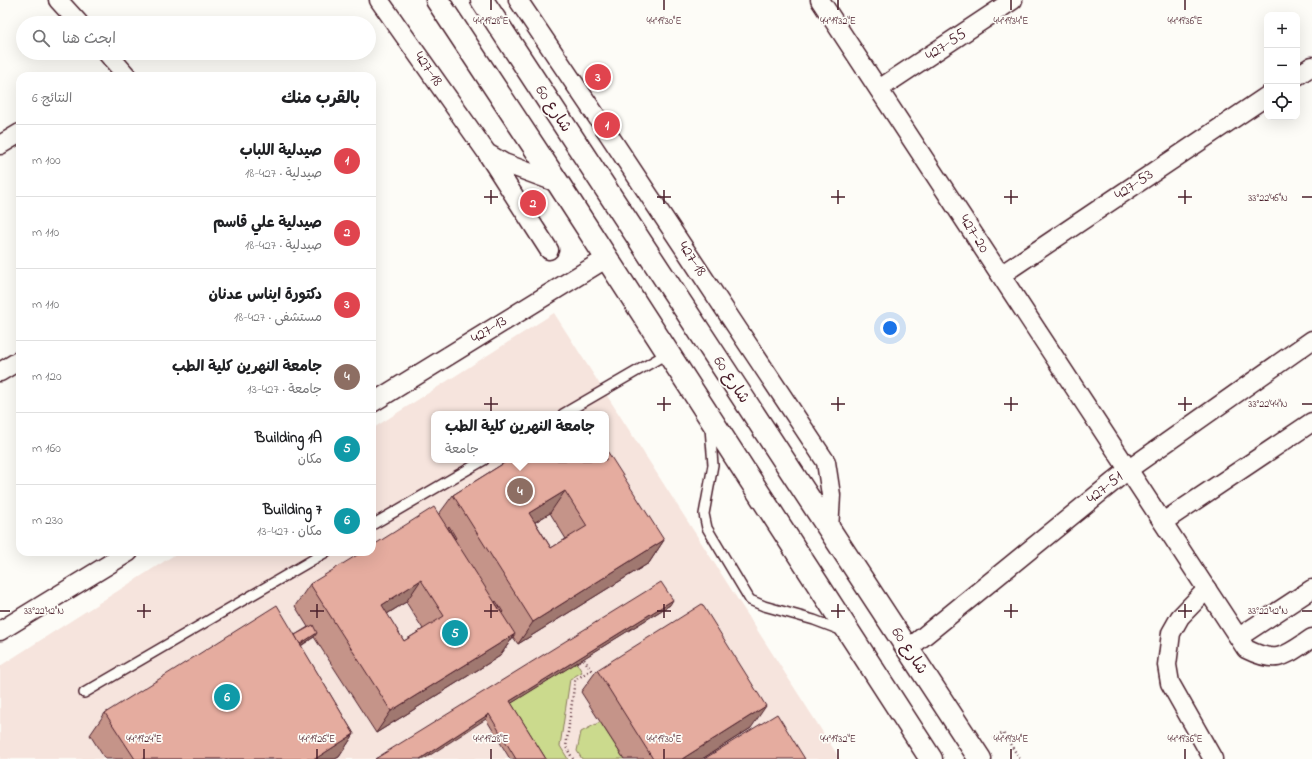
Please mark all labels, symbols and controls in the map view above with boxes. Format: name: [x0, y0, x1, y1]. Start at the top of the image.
map controls: [1264, 12, 1300, 120]
button: +: [1264, 12, 1300, 48]
text: 44°19'28"E: [473, 14, 509, 29]
text: 44°19'30"E: [646, 14, 682, 29]
text: 44°19'32"E: [820, 14, 856, 29]
text: 44°19'34"E: [994, 14, 1028, 29]
text: 44°19'36"E: [1167, 14, 1203, 29]
search box: [16, 16, 376, 60]
street label: 427-55: [920, 22, 972, 68]
icon: search: [30, 27, 52, 49]
text: ابحث هنا: [62, 28, 116, 50]
street label: 427-18: [407, 46, 449, 92]
button: −: [1264, 48, 1300, 84]
pin: 3: [585, 62, 611, 92]
street label: شارع 60: [529, 80, 577, 138]
button: locate: [1264, 84, 1300, 120]
text: بالقرب منك: [281, 86, 360, 111]
text: النتائج: 6: [32, 89, 72, 108]
pin: 1: [594, 110, 620, 140]
text: صيدلية اللباب: [240, 140, 322, 162]
text: 100 m: [32, 151, 61, 170]
text: 1: [345, 151, 349, 170]
street label: 427-53: [1110, 163, 1158, 207]
text: صيدلية · 427-18: [245, 164, 322, 183]
pin: 2: [520, 188, 546, 218]
text: 33°22'46"N: [1248, 191, 1288, 206]
street label: 427-20: [952, 210, 996, 258]
text: صيدلية علي قاسم: [213, 212, 322, 234]
text: 110 m: [32, 223, 59, 242]
text: 2: [344, 223, 350, 242]
text: صيدلية · 427-18: [245, 236, 322, 255]
street label: 427-18: [671, 236, 713, 282]
text: دكتورة ايناس عدنان: [208, 284, 322, 306]
text: 110 m: [32, 295, 59, 314]
text: 3: [344, 295, 350, 314]
text: مستشفى · 427-18: [234, 308, 322, 327]
street label: 427-13: [466, 310, 512, 350]
your location: [880, 318, 900, 338]
street label: شارع 60: [707, 351, 755, 409]
text: جامعة النهرين كلية الطب: [172, 356, 322, 378]
text: 120 m: [32, 367, 62, 386]
text: 4: [344, 367, 350, 386]
text: جامعة · 427-13: [247, 380, 322, 399]
text: 33°22'44"N: [1248, 397, 1288, 412]
popup: [431, 411, 609, 463]
text: جامعة النهرين كلية الطب: [445, 416, 595, 438]
text: Building 1A: [255, 427, 322, 449]
text: 160 m: [32, 439, 61, 458]
text: 5: [343, 439, 351, 458]
text: جامعة: [445, 440, 479, 459]
text: مكان: [298, 450, 322, 469]
street label: 427-51: [1081, 466, 1129, 510]
pin: 4: [507, 476, 533, 506]
text: Building 7: [263, 499, 322, 521]
text: 230 m: [32, 511, 63, 530]
text: 6: [344, 511, 350, 530]
text: مكان · 427-13: [257, 522, 322, 541]
text: 33°22'42"N: [24, 604, 64, 619]
text: 33°22'42"N: [1248, 604, 1288, 619]
pin: 5: [442, 618, 468, 648]
street label: شارع 60: [885, 622, 933, 680]
pin: 6: [214, 682, 240, 712]
text: 44°19'24"E: [126, 732, 162, 747]
text: 44°19'26"E: [299, 732, 335, 747]
text: 44°19'28"E: [473, 732, 509, 747]
text: 44°19'30"E: [646, 732, 682, 747]
text: 44°19'32"E: [820, 732, 856, 747]
text: 44°19'34"E: [994, 732, 1028, 747]
text: 44°19'36"E: [1167, 732, 1203, 747]

